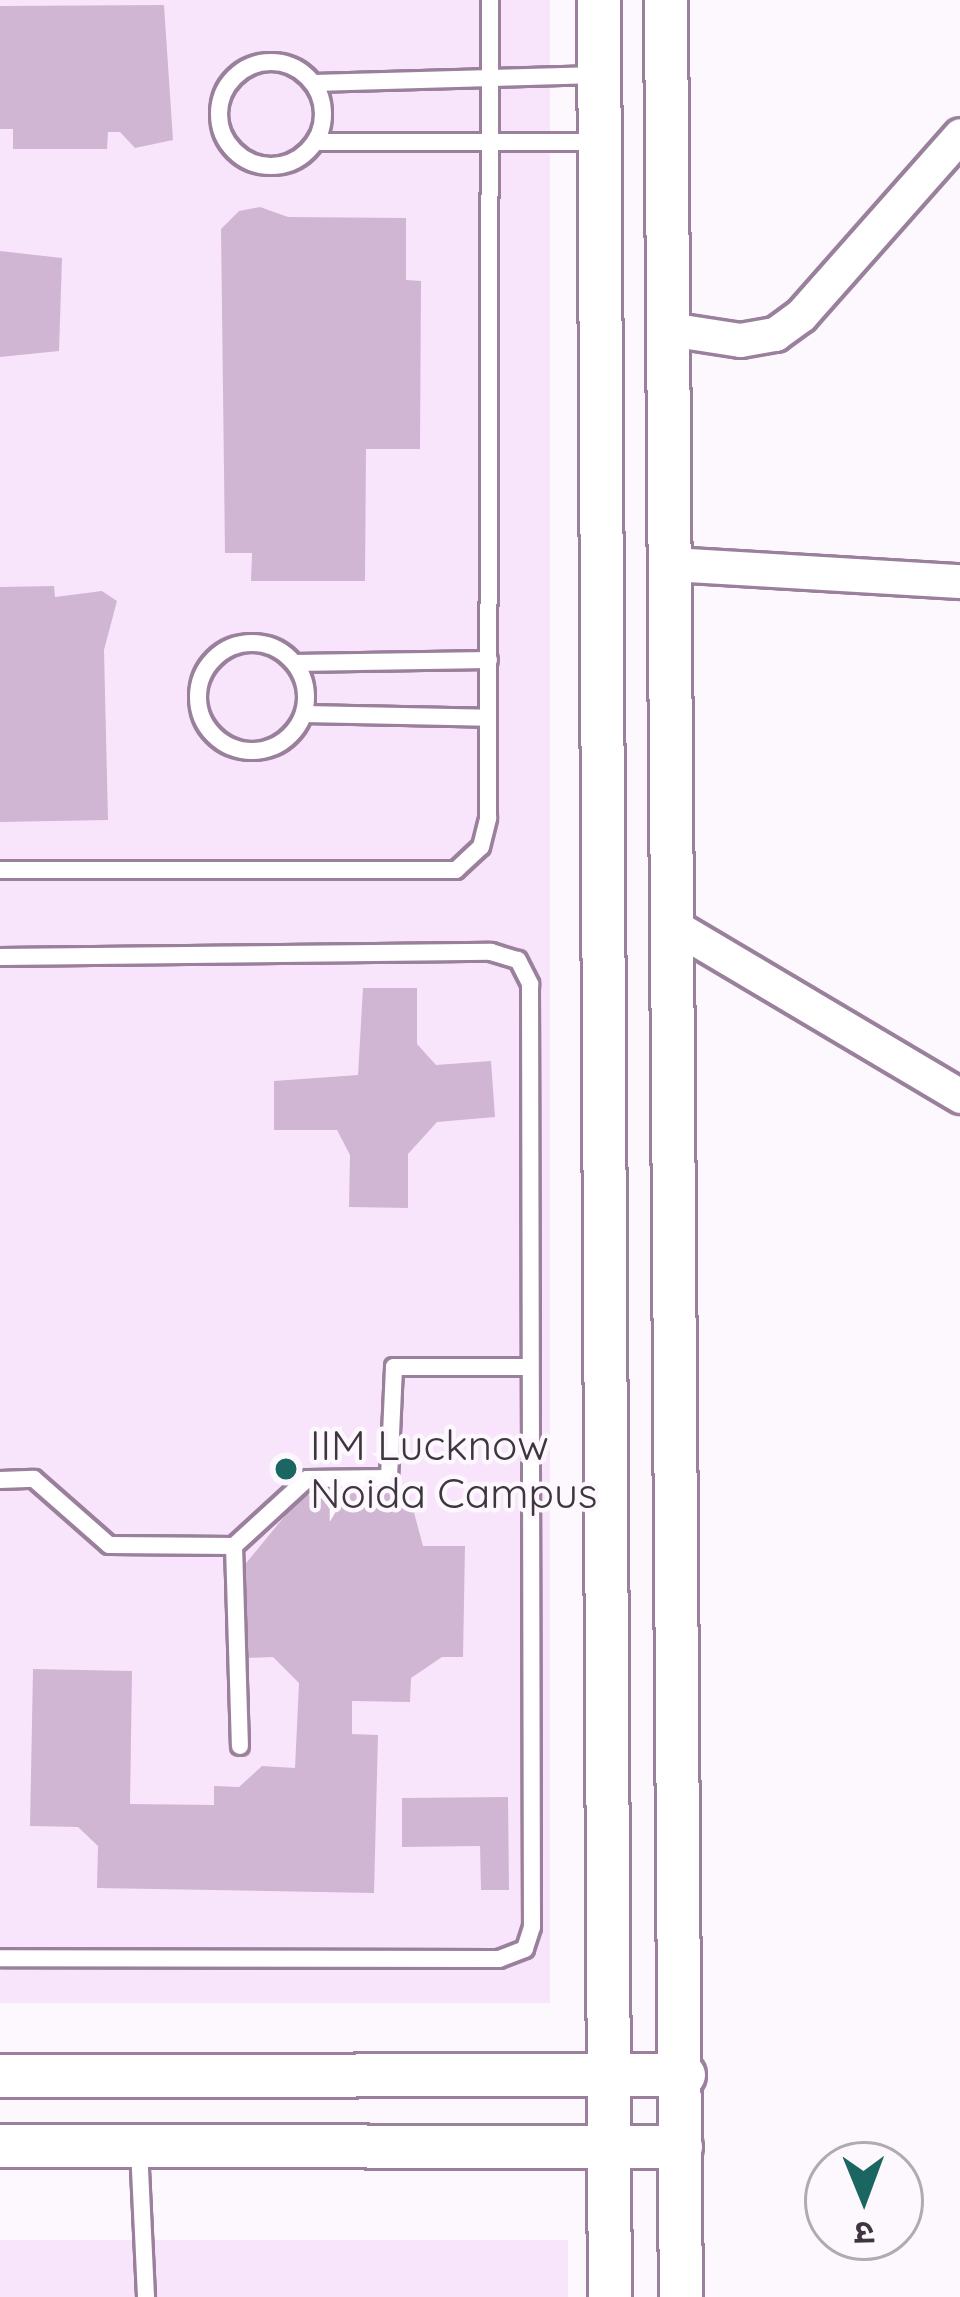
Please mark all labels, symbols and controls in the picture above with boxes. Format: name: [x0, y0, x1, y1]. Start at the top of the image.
place label: IIM Lucknow Noida Campus: [310, 1420, 598, 1518]
marker: IIM Lucknow Noida Campus: [273, 1456, 299, 1482]
north arrow: [804, 2141, 924, 2261]
text: उ: [855, 2214, 875, 2255]

